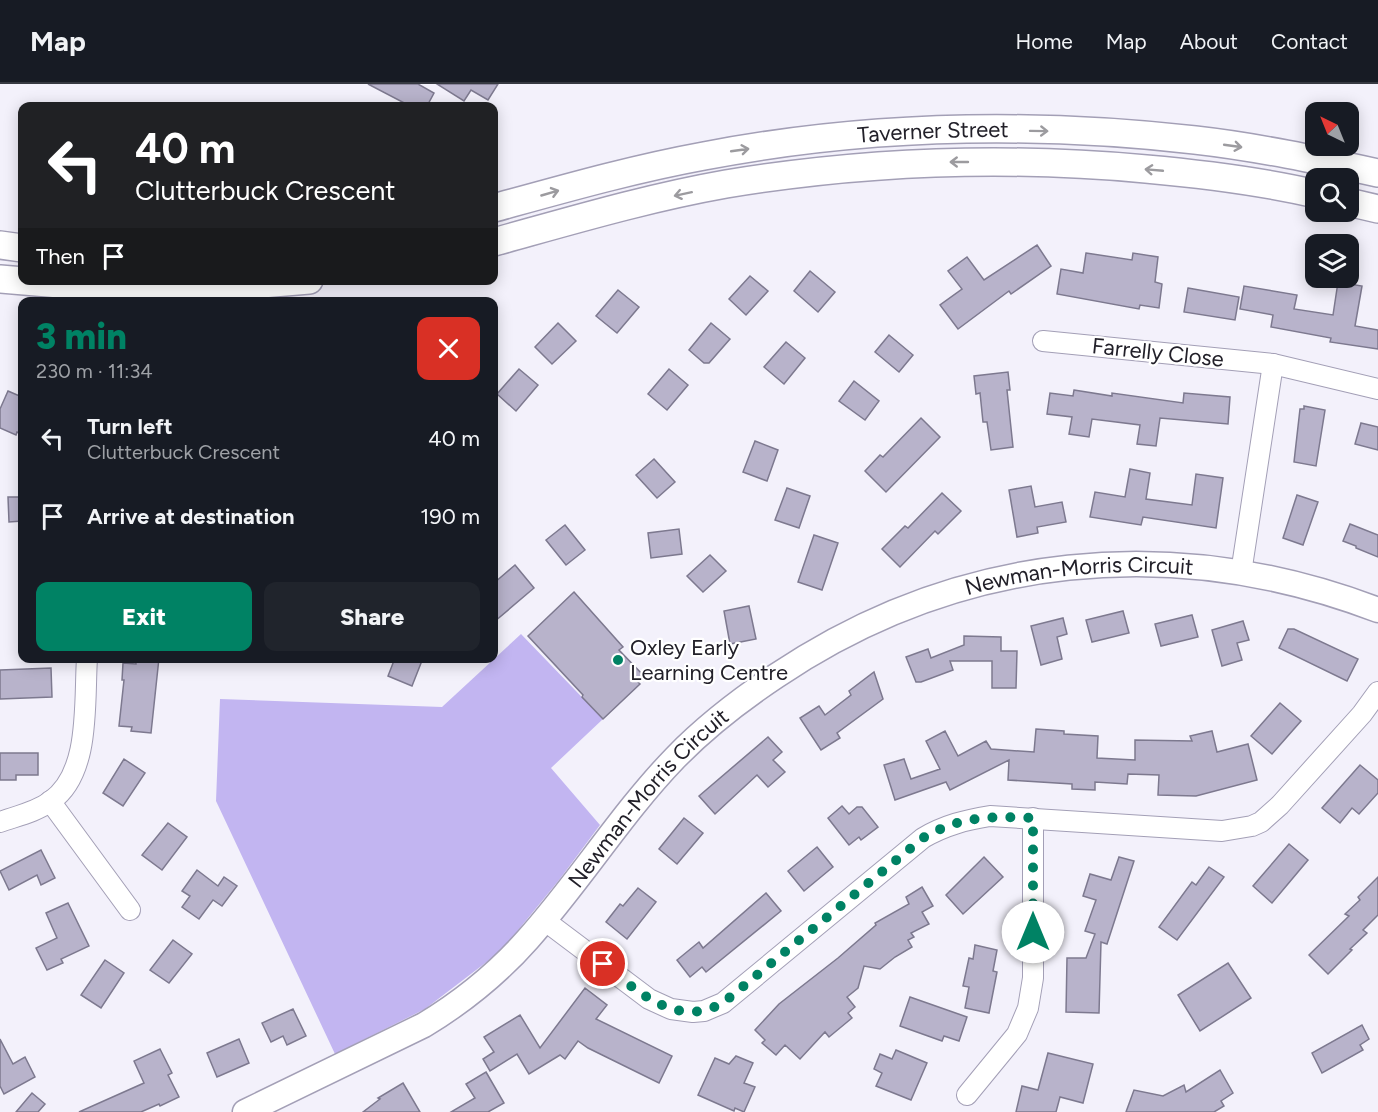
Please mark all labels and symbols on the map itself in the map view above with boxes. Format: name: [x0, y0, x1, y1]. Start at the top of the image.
north arrow: [1305, 102, 1359, 156]
street label: Taverner Street: [856, 116, 1009, 149]
one-way arrow: [1028, 125, 1048, 137]
one-way arrow: [1223, 140, 1243, 151]
one-way arrow: [730, 145, 749, 156]
one-way arrow: [950, 156, 970, 168]
one-way arrow: [1145, 164, 1164, 175]
one-way arrow: [540, 186, 559, 198]
one-way arrow: [673, 188, 692, 200]
street label: Farrelly Close: [1091, 332, 1225, 373]
street label: Newman-Morris Circuit: [962, 551, 1195, 601]
place label: Oxley Early Learning Centre: [630, 634, 788, 686]
marker: Oxley Early Learning Centre: [611, 653, 625, 667]
street label: Newman-Morris Circuit: [562, 703, 734, 893]
position arrow: [1001, 900, 1065, 964]
pin: [577, 938, 628, 989]

